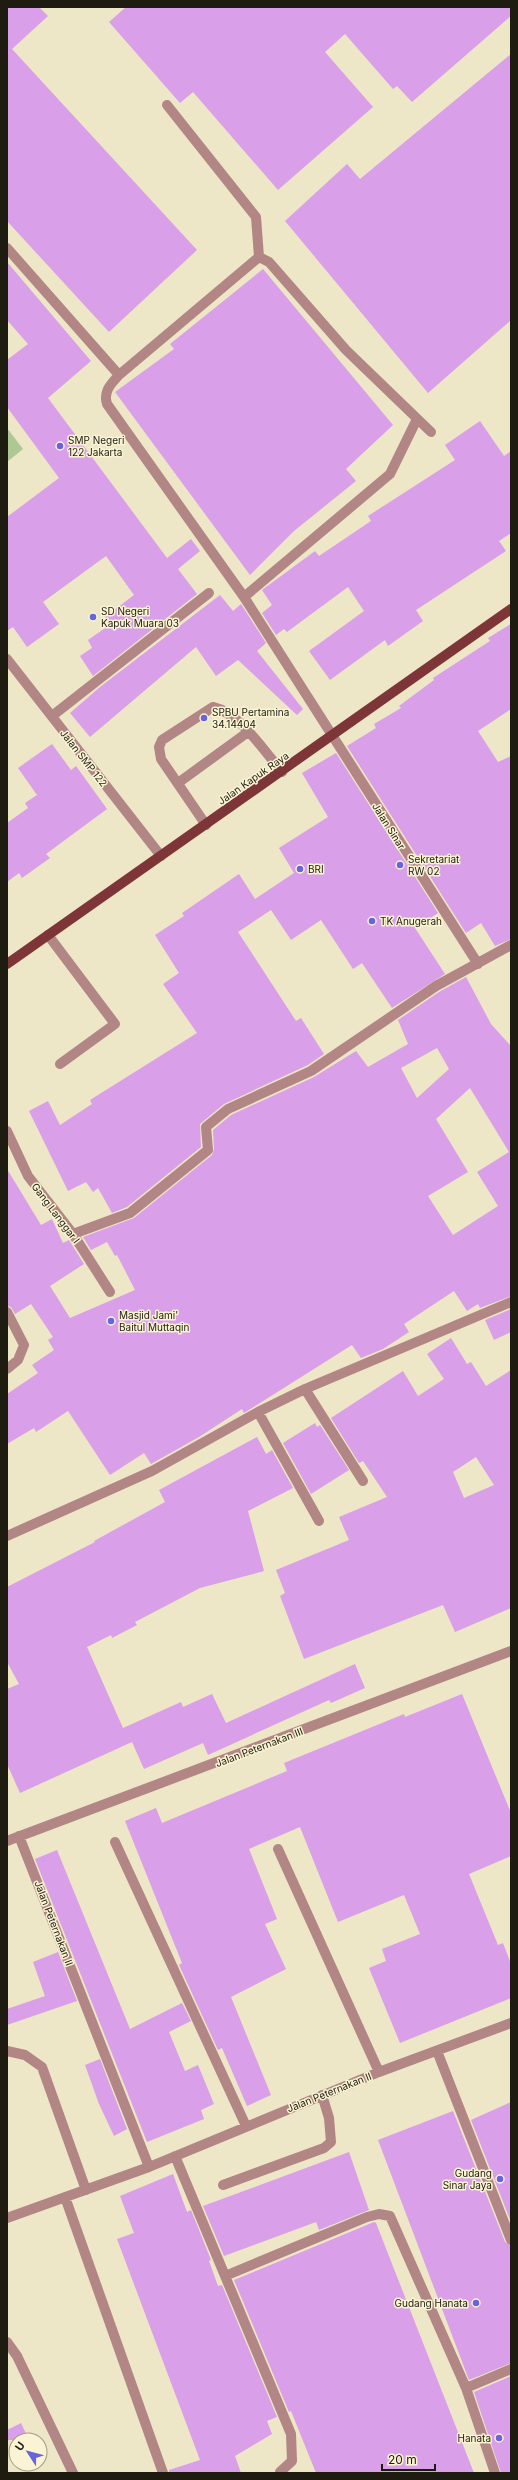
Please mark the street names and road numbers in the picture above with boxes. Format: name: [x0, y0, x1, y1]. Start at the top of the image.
street label: Jalan SMP 122: [58, 727, 110, 789]
street label: Jalan Kapuk Raya: [215, 749, 291, 807]
street label: Jalan Sinar: [370, 801, 408, 852]
street label: Gang Langgar I: [29, 1181, 83, 1245]
street label: Jalan Peternakan III: [214, 1725, 304, 1769]
street label: Jalan Peternakan II: [32, 1879, 76, 1967]
street label: Jalan Peternakan II: [285, 2070, 373, 2114]

